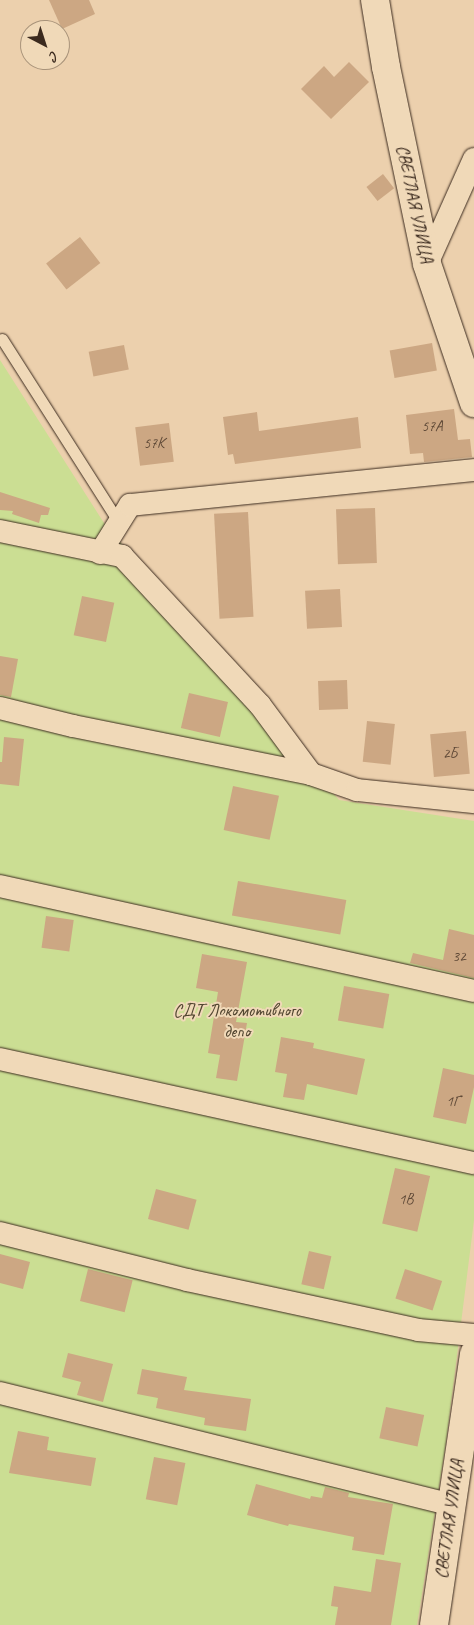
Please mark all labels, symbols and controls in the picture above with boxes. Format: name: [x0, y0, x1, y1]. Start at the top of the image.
north arrow: [20, 20, 70, 70]
text: С: [46, 47, 62, 65]
street label: СВЕТЛАЯ УЛИЦА: [392, 143, 438, 265]
house number: 57А: [421, 418, 443, 436]
house number: 57К: [144, 435, 164, 453]
house number: 2Б: [443, 745, 457, 763]
house number: 32: [452, 948, 466, 966]
park label: СДТ Локомотивного депо: [173, 1000, 301, 1042]
house number: 1Г: [446, 1093, 460, 1111]
house number: 1В: [399, 1191, 413, 1209]
street label: СВЕТЛАЯ УЛИЦА: [430, 1458, 468, 1580]

